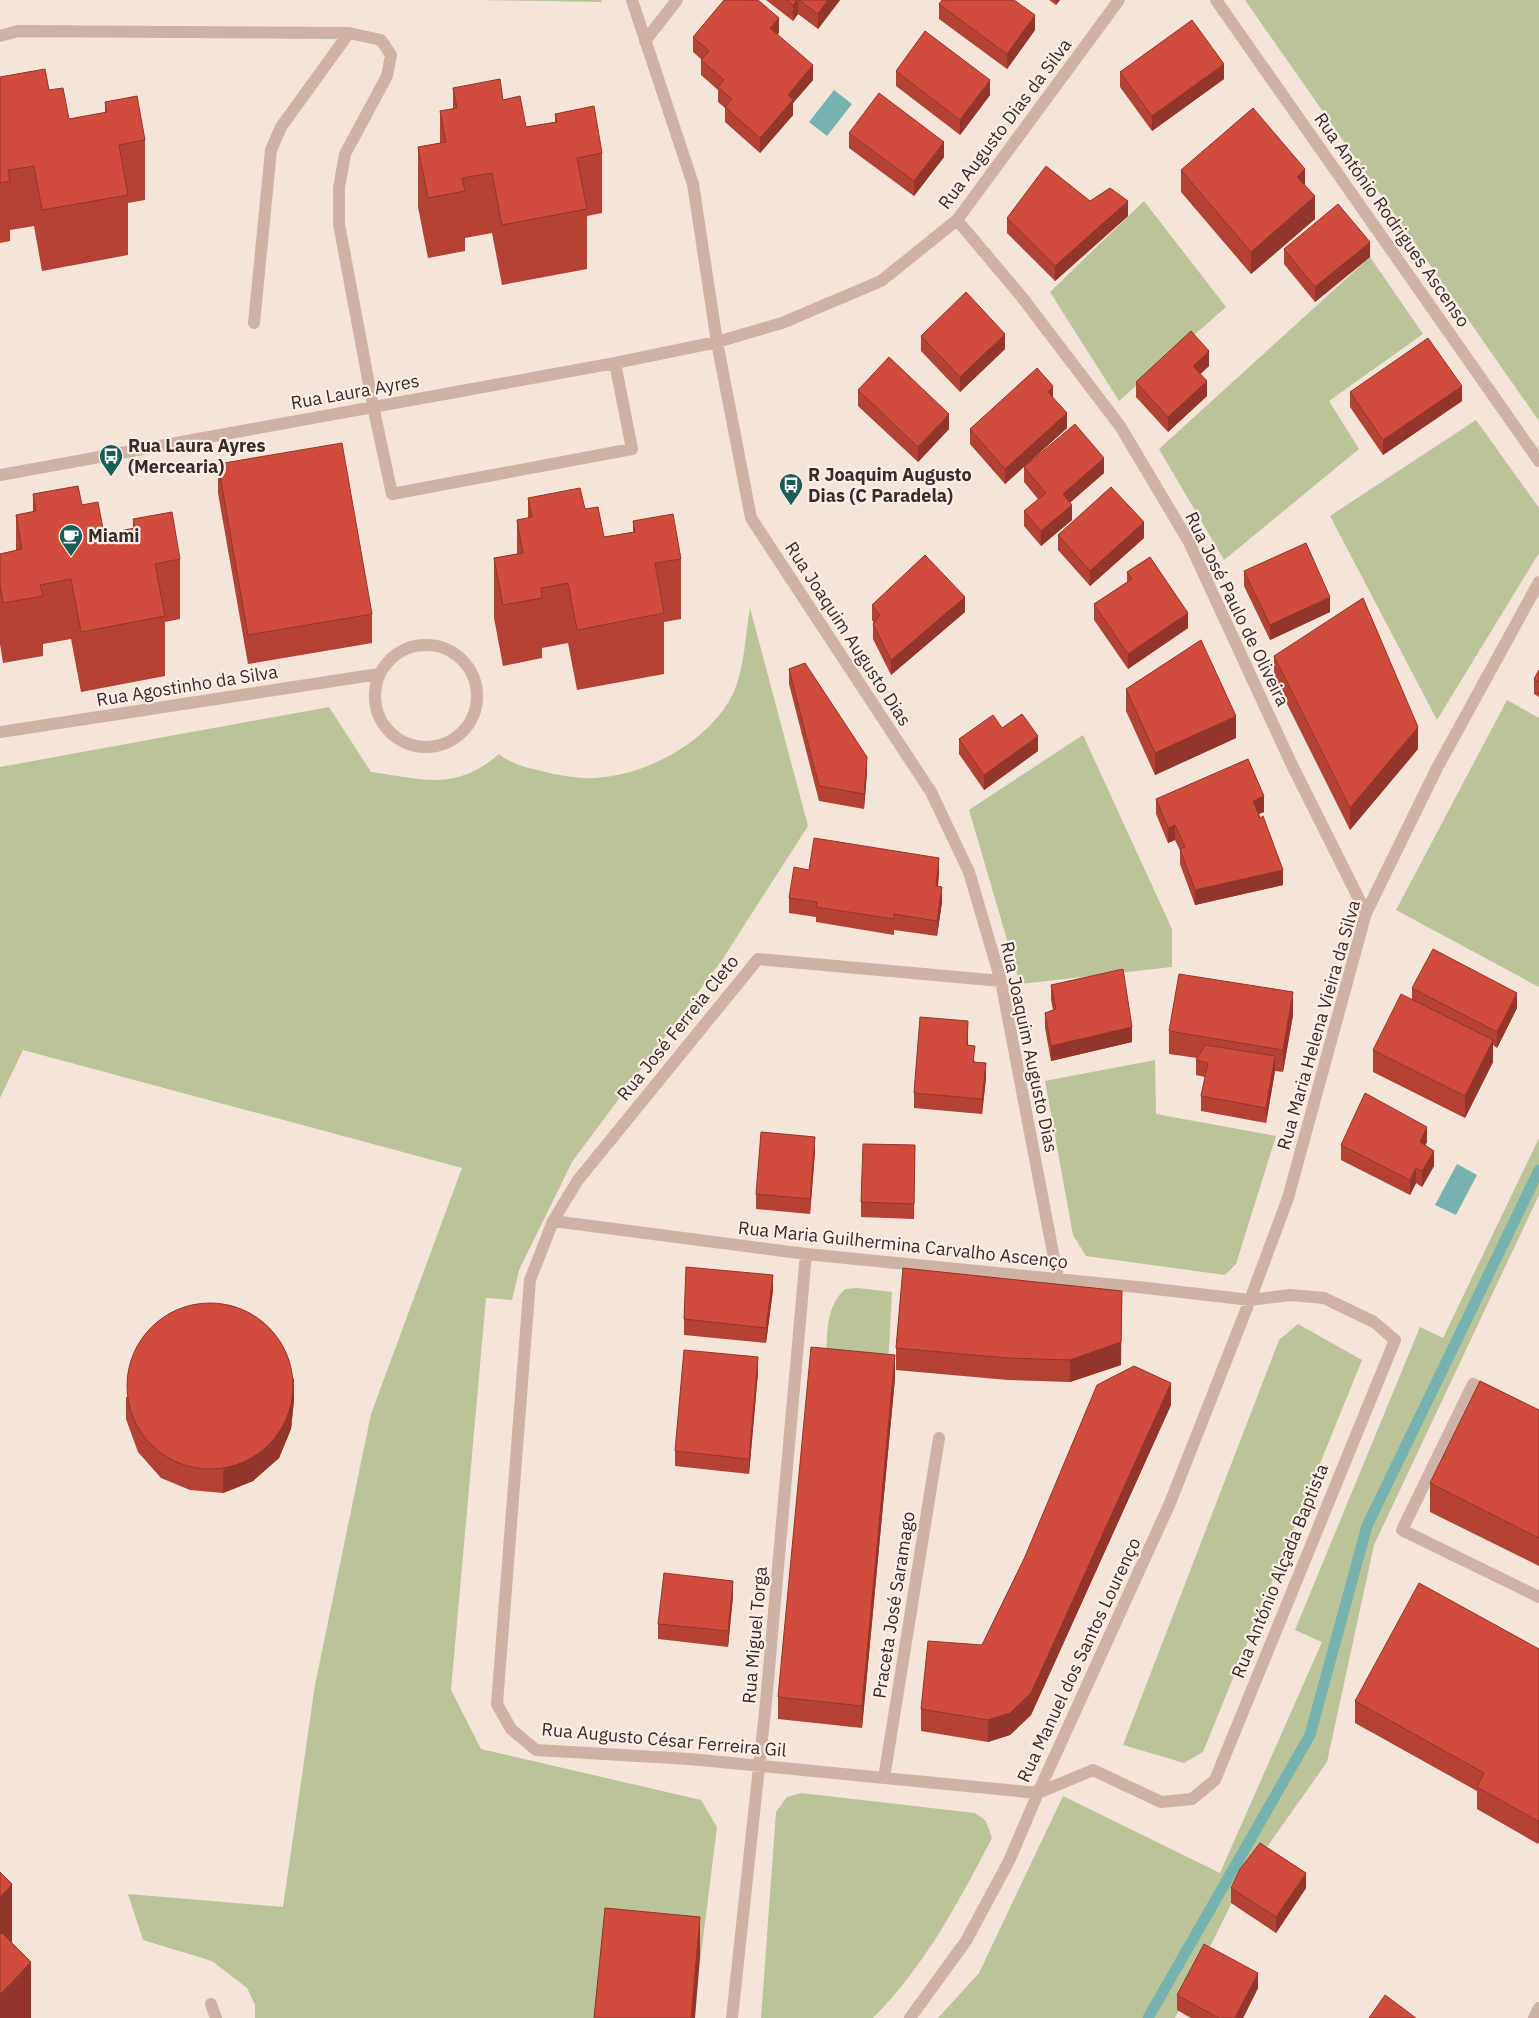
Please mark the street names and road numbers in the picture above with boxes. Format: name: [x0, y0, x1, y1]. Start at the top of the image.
street label: Rua Augusto Dias da Silva: [933, 34, 1077, 214]
street label: Rua António Rodrigues Ascenso: [1309, 108, 1475, 331]
street label: Rua Laura Ayres: [289, 369, 421, 414]
street label: Rua José Paulo de Oliveira: [1180, 508, 1295, 710]
street label: Rua Joaquim Augusto Dias: [780, 537, 917, 730]
street label: Rua Agostinho da Silva: [95, 660, 280, 711]
street label: Rua Maria Helena Vieira da Silva: [1272, 897, 1365, 1152]
street label: Rua Joaquim Augusto Dias: [996, 939, 1063, 1155]
street label: Rua José Ferreia Cleto: [612, 950, 743, 1105]
street label: Rua Maria Guilhermina Carvalho Ascenço: [737, 1216, 1069, 1273]
street label: Rua António Alçada Baptista: [1226, 1460, 1333, 1681]
street label: Praceta José Saramago: [867, 1510, 920, 1700]
street label: Rua Manuel dos Santos Lourenço: [1012, 1534, 1145, 1786]
street label: Rua Miguel Torga: [737, 1565, 772, 1705]
street label: Rua Augusto César Ferreira Gil: [541, 1717, 788, 1762]

